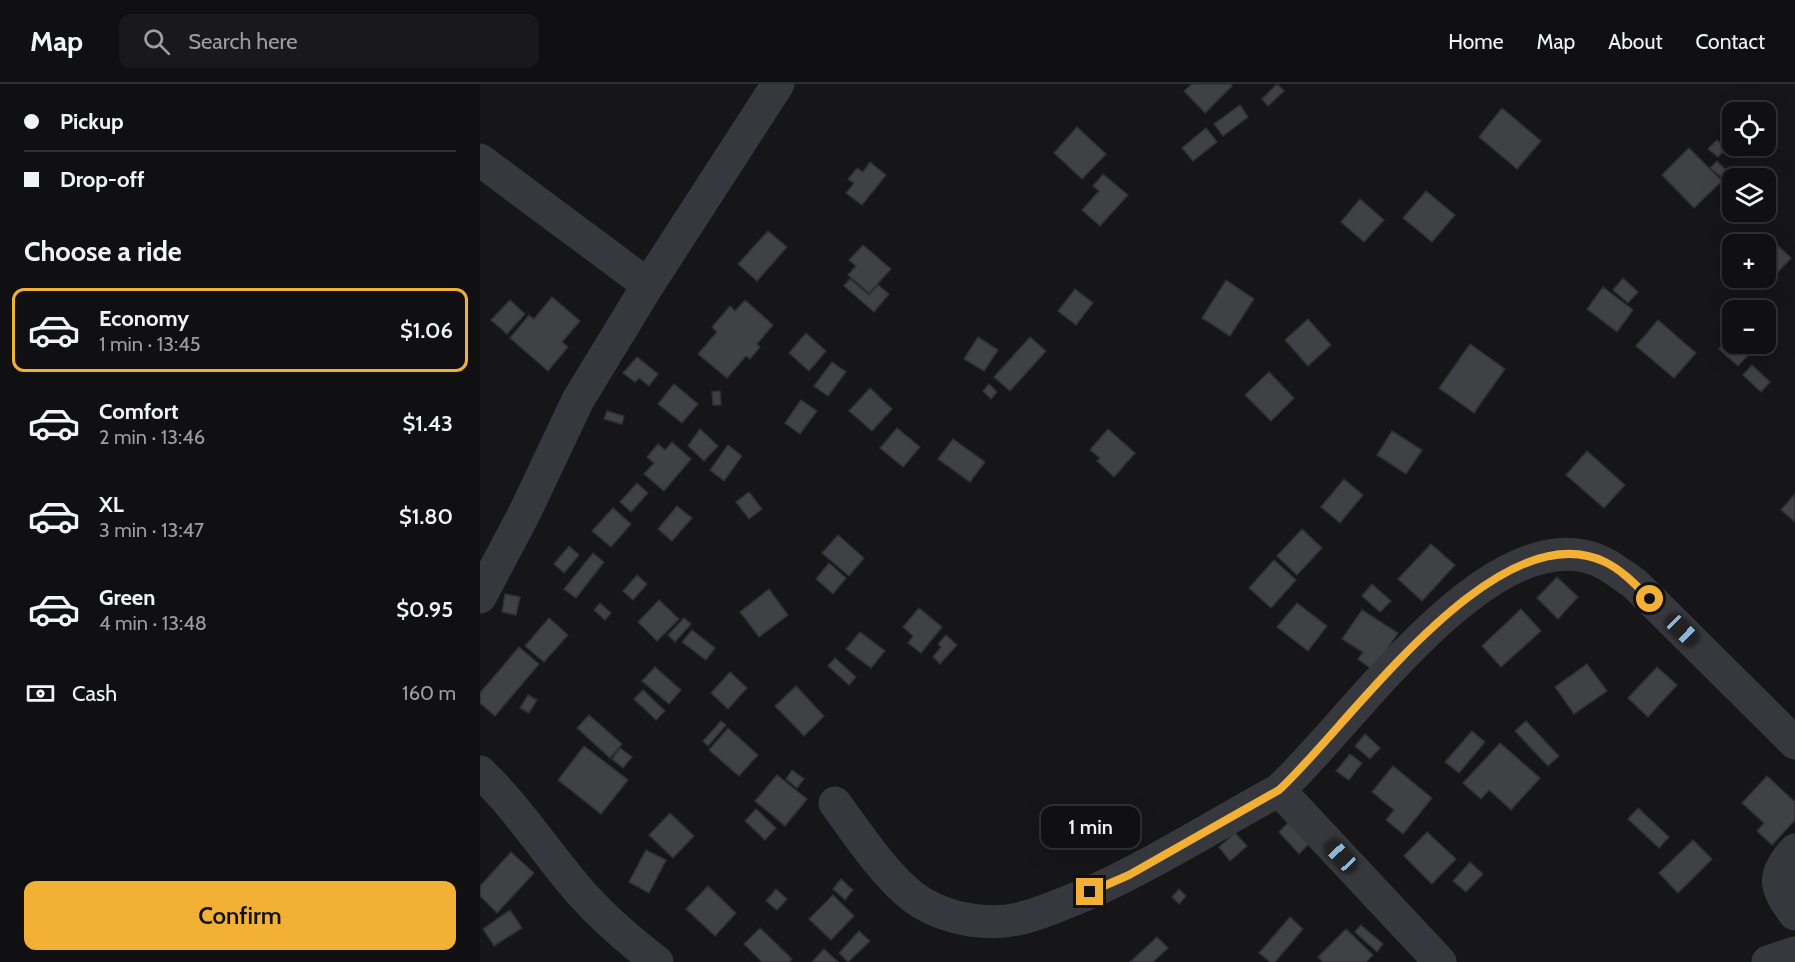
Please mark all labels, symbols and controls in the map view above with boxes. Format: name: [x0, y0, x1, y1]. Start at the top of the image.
search box: [119, 14, 539, 68]
text: Map: [30, 24, 83, 58]
icon: search: [140, 25, 173, 58]
text: Search here: [188, 28, 297, 55]
text: Home: [1448, 29, 1504, 54]
text: Map: [1537, 29, 1575, 54]
text: About: [1608, 29, 1662, 54]
text: Contact: [1695, 29, 1765, 54]
map controls: [1722, 102, 1776, 354]
button: locate: [1722, 102, 1776, 156]
text: Pickup: [60, 108, 124, 135]
text: Drop-off: [60, 166, 144, 193]
button: layers: [1722, 168, 1776, 222]
button: +: [1722, 234, 1776, 288]
text: Choose a ride: [24, 235, 182, 268]
button: −: [1722, 300, 1776, 354]
icon: car: [27, 303, 81, 357]
text: Economy: [99, 305, 189, 332]
text: $1.06: [400, 317, 453, 344]
text: 1 min · 13:45: [99, 332, 201, 356]
icon: car: [27, 396, 81, 450]
text: Comfort: [99, 398, 178, 425]
text: $1.43: [402, 410, 453, 437]
text: 2 min · 13:46: [99, 425, 205, 449]
icon: car: [27, 489, 81, 543]
text: XL: [99, 491, 124, 518]
text: $1.80: [399, 503, 453, 530]
text: 3 min · 13:47: [99, 518, 204, 542]
icon: car: [27, 582, 81, 636]
text: Green: [99, 584, 155, 611]
route start: [1636, 585, 1663, 612]
text: $0.95: [396, 596, 453, 623]
text: 4 min · 13:48: [99, 611, 207, 635]
car: [1663, 611, 1701, 649]
icon: cash: [24, 677, 57, 710]
text: Cash: [72, 680, 117, 707]
text: 160 m: [402, 681, 456, 705]
callout: 1 min: [1040, 805, 1140, 847]
text: 1 min: [1068, 815, 1113, 839]
car: [1322, 837, 1360, 875]
route end: [1076, 878, 1103, 905]
button: Confirm: [24, 881, 456, 950]

